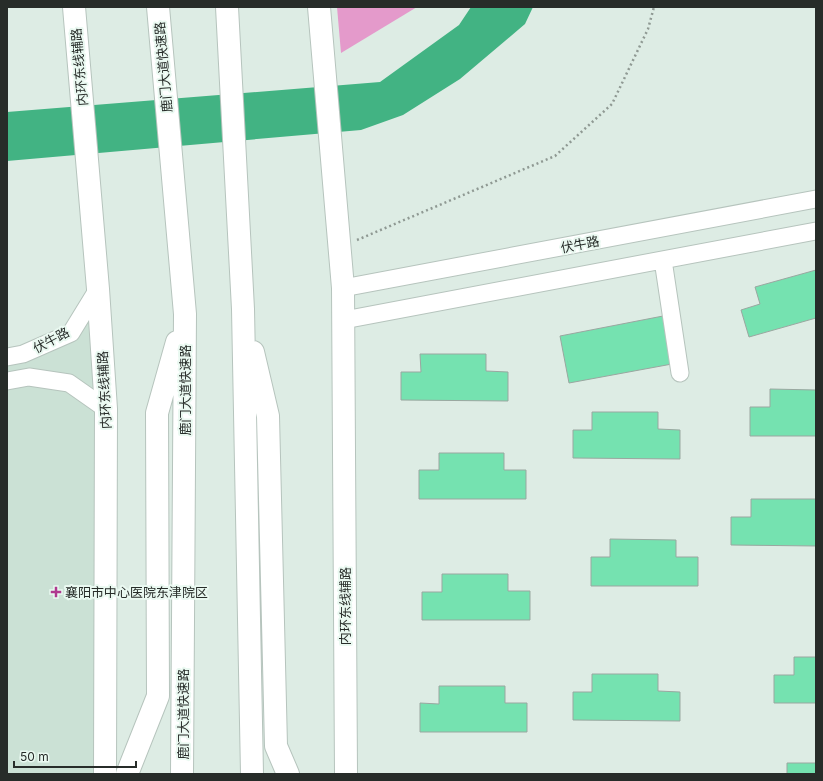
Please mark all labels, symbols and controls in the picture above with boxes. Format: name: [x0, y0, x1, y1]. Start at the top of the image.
street label: 鹿门大道快速路: [151, 21, 175, 113]
street label: 内环东线辅路: [68, 27, 90, 107]
street label: 伏牛路: [559, 232, 601, 256]
street label: 伏牛路: [30, 324, 72, 356]
street label: 鹿门大道快速路: [177, 344, 193, 436]
street label: 内环东线辅路: [94, 351, 114, 429]
street label: 内环东线辅路: [337, 567, 353, 645]
place label: 襄阳市中心医院东津院区: [65, 584, 208, 600]
marker: 襄阳市中心医院东津院区: [50, 586, 62, 598]
street label: 鹿门大道快速路: [175, 668, 191, 760]
scale bar: [14, 743, 136, 769]
text: 50 m: [20, 749, 49, 764]

